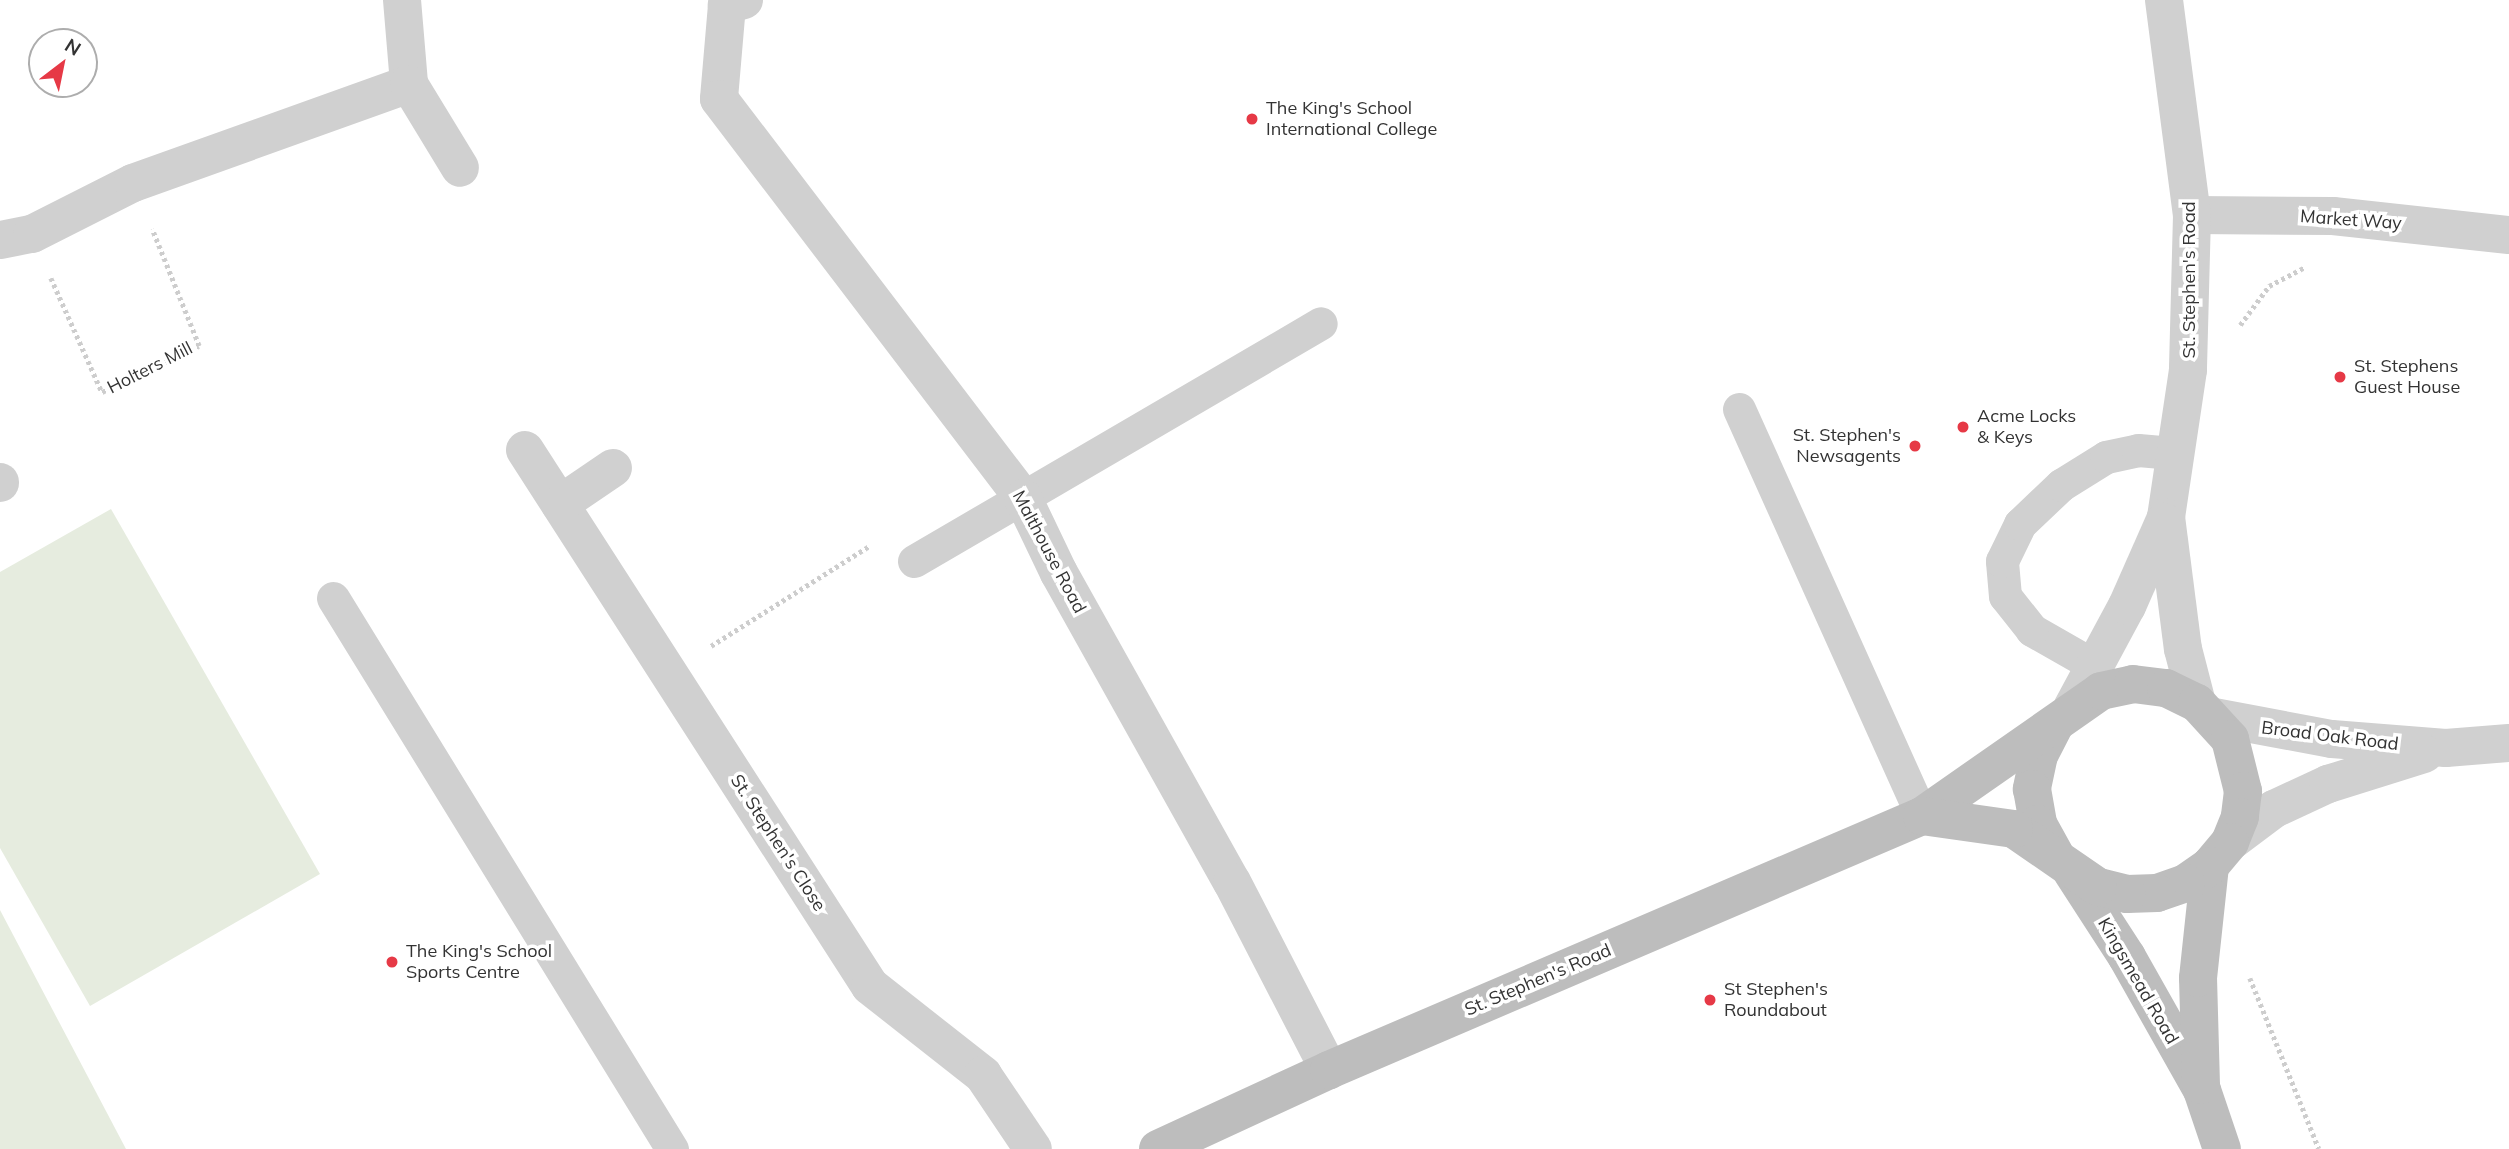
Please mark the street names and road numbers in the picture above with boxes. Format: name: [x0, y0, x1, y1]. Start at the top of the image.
street label: St. Stephen's Road: [2178, 201, 2200, 359]
street label: Market Way: [2299, 206, 2403, 234]
street label: Holters Mill: [104, 337, 196, 399]
street label: Malthouse Road: [1008, 487, 1090, 617]
street label: Broad Oak Road: [2260, 717, 2400, 755]
street label: St. Stephen's Close: [726, 771, 830, 915]
street label: Kingsmead Road: [2093, 914, 2183, 1048]
street label: St. Stephen's Road: [1461, 939, 1615, 1021]

